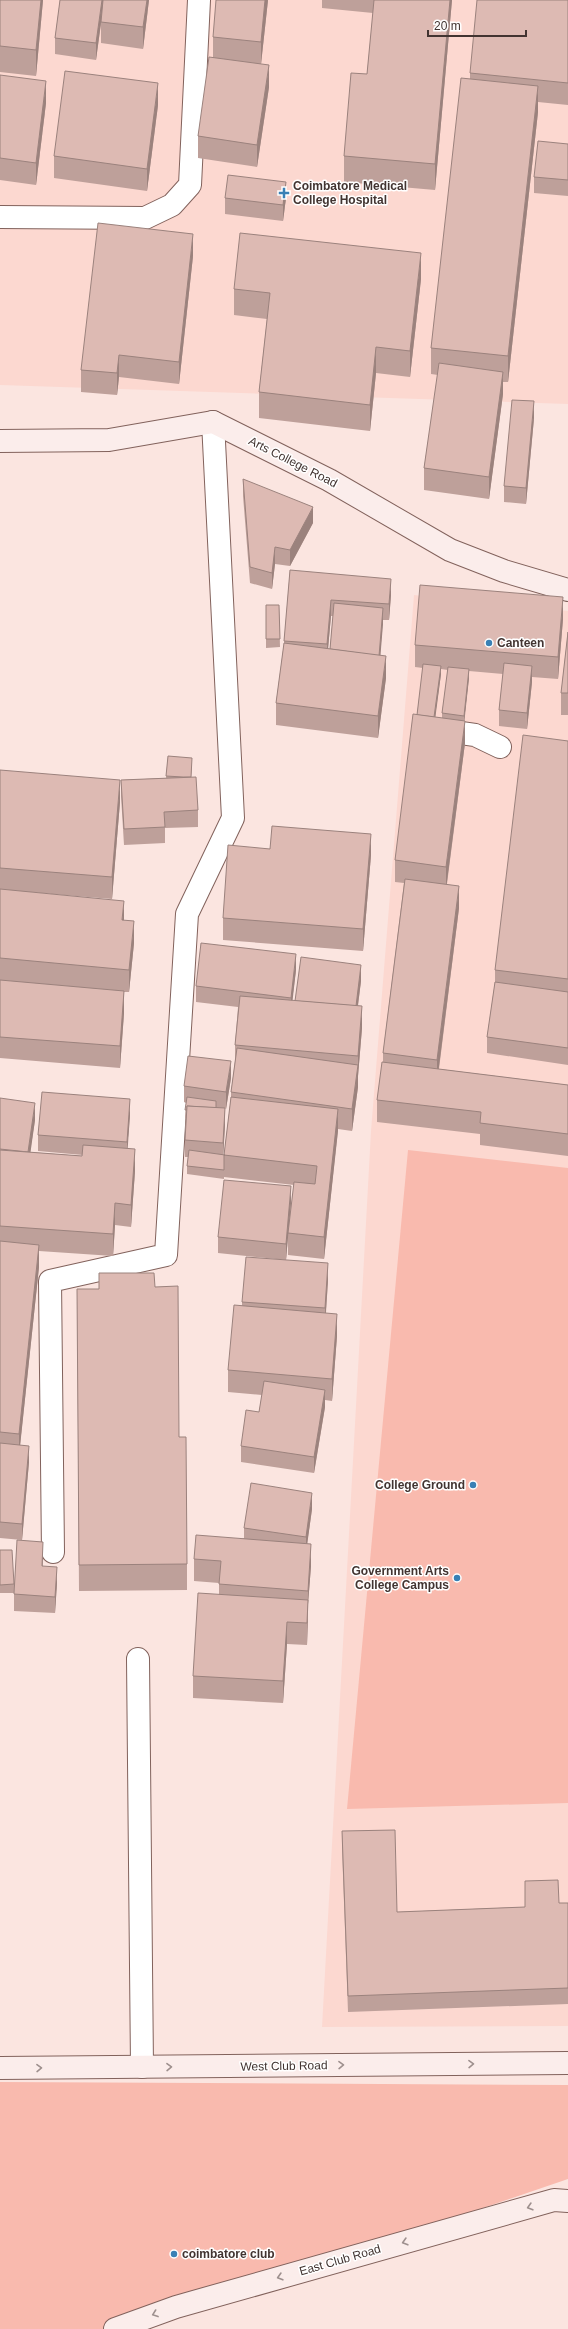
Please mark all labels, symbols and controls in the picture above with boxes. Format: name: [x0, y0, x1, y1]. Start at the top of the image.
scale bar: [428, 12, 526, 38]
text: 20 m: [434, 19, 461, 33]
place label: Coimbatore Medical College Hospital: [293, 179, 407, 207]
marker: Coimbatore Medical College Hospital: [278, 187, 290, 199]
street label: Arts College Road: [246, 434, 340, 490]
place label: Canteen: [497, 636, 544, 650]
marker: Canteen: [484, 638, 494, 648]
place label: College Ground: [375, 1478, 465, 1492]
marker: College Ground: [468, 1480, 478, 1490]
place label: Government Arts College Campus: [351, 1564, 449, 1592]
marker: Government Arts College Campus: [452, 1573, 462, 1583]
street label: West Club Road: [240, 2058, 328, 2074]
one-way arrow: [468, 2060, 474, 2068]
one-way arrow: [338, 2061, 344, 2069]
one-way arrow: [166, 2062, 172, 2071]
one-way arrow: [36, 2064, 42, 2072]
one-way arrow: [527, 2202, 534, 2211]
one-way arrow: [402, 2237, 409, 2246]
street label: East Club Road: [298, 2242, 382, 2278]
place label: coimbatore club: [182, 2247, 275, 2261]
marker: coimbatore club: [169, 2249, 179, 2259]
one-way arrow: [276, 2273, 283, 2281]
one-way arrow: [152, 2310, 159, 2318]

